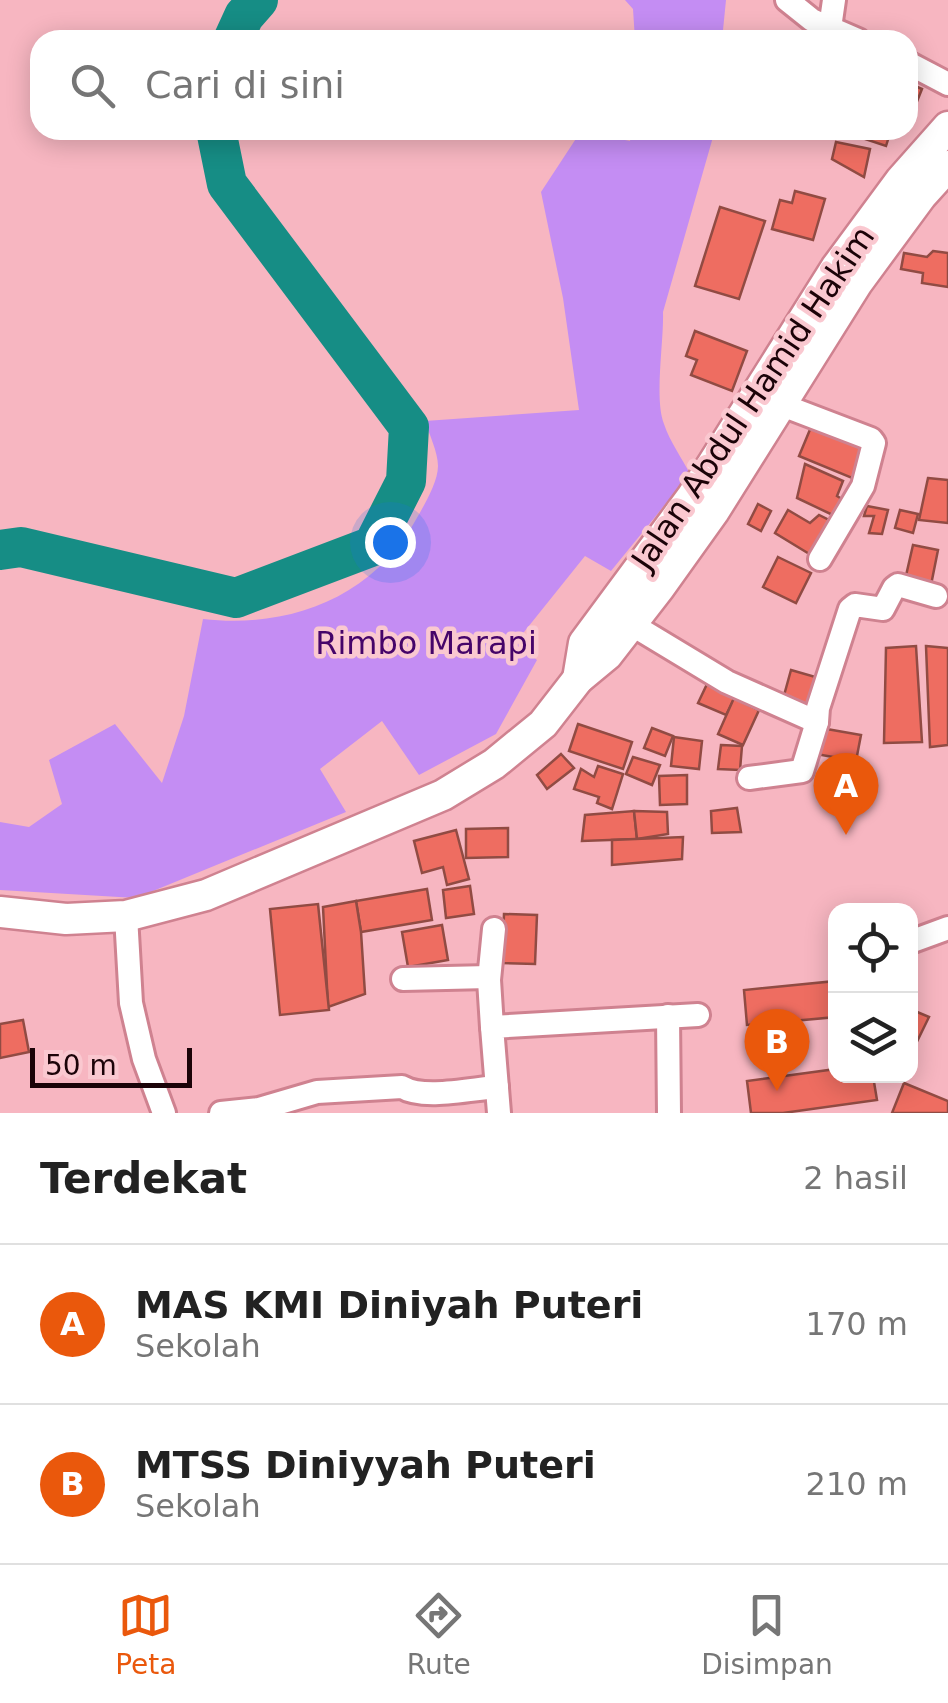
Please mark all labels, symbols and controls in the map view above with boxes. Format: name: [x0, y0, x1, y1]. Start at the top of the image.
search box: [30, 30, 918, 140]
icon: search: [65, 58, 120, 113]
text: Cari di sini: [145, 63, 345, 107]
street label: Jalan Abdul Hamid Hakim: [623, 219, 882, 579]
your location: [365, 517, 416, 568]
park label: Rimbo Marapi: [315, 624, 537, 662]
pin: A: [814, 752, 878, 835]
map controls: [828, 903, 918, 1083]
button: locate: [828, 903, 918, 993]
button: layers: [828, 993, 918, 1083]
pin: B: [744, 1008, 810, 1091]
scale bar: [30, 1043, 192, 1088]
text: 50 m: [45, 1049, 117, 1082]
text: Terdekat: [40, 1154, 247, 1203]
text: 2 hasil: [803, 1159, 908, 1197]
text: MAS KMI Diniyah Puteri: [135, 1283, 643, 1327]
text: A: [60, 1305, 85, 1343]
text: 170 m: [806, 1305, 908, 1343]
text: Sekolah: [135, 1327, 261, 1365]
text: MTSS Diniyyah Puteri: [135, 1443, 596, 1487]
text: B: [60, 1465, 85, 1503]
text: 210 m: [806, 1465, 908, 1503]
text: Sekolah: [135, 1487, 261, 1525]
tab: Peta: [115, 1588, 176, 1681]
tab: Rute: [407, 1588, 471, 1681]
tab: Disimpan: [701, 1588, 833, 1681]

